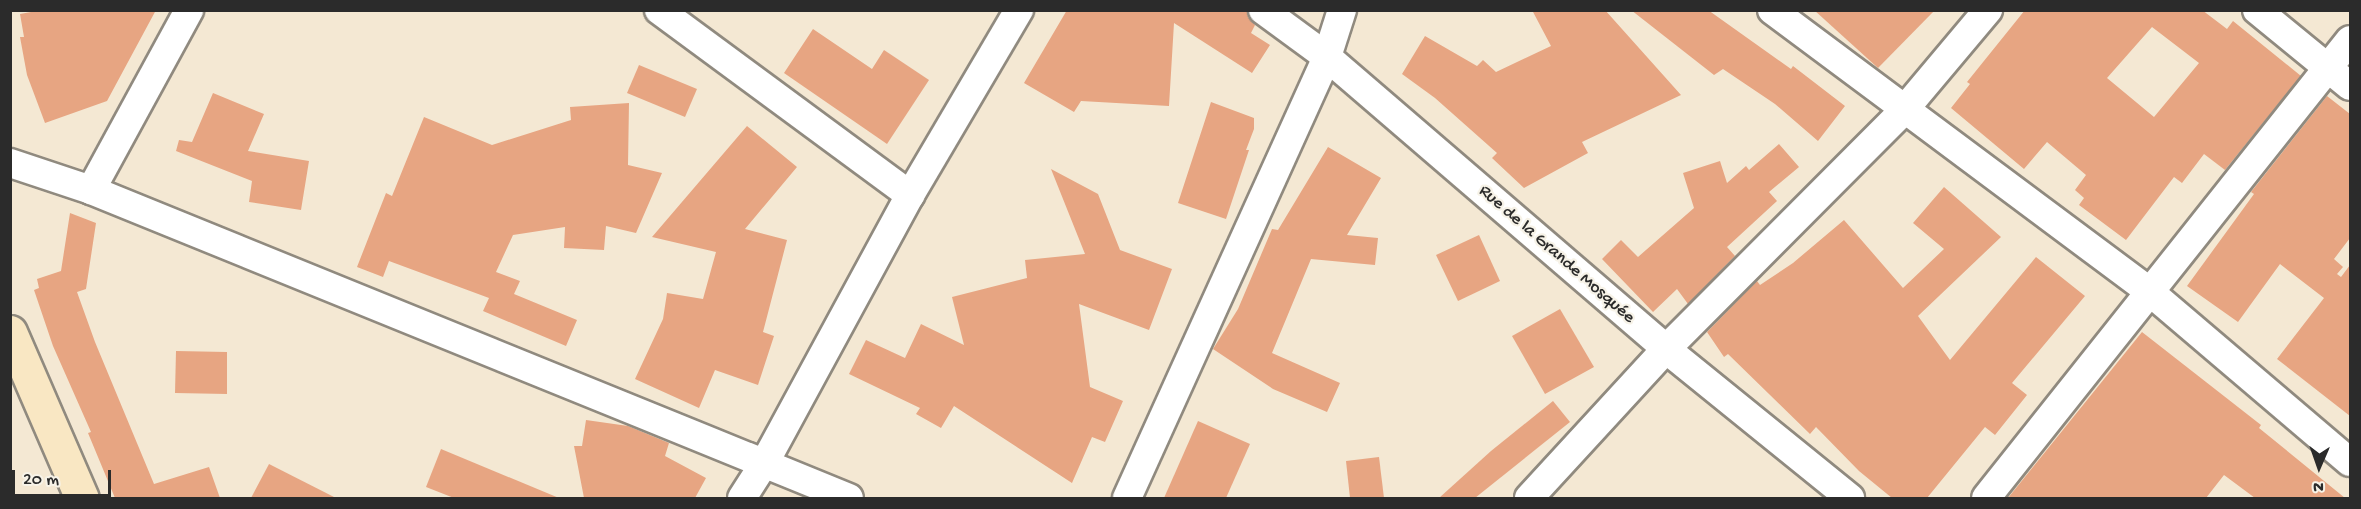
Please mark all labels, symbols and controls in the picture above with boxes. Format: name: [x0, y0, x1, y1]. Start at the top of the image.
street label: Rue de la Grande Mosquée: [1473, 181, 1639, 329]
north arrow: [2289, 437, 2349, 497]
scale bar: [15, 458, 114, 496]
text: 20 m: [23, 470, 59, 491]
text: N: [2313, 476, 2324, 495]

